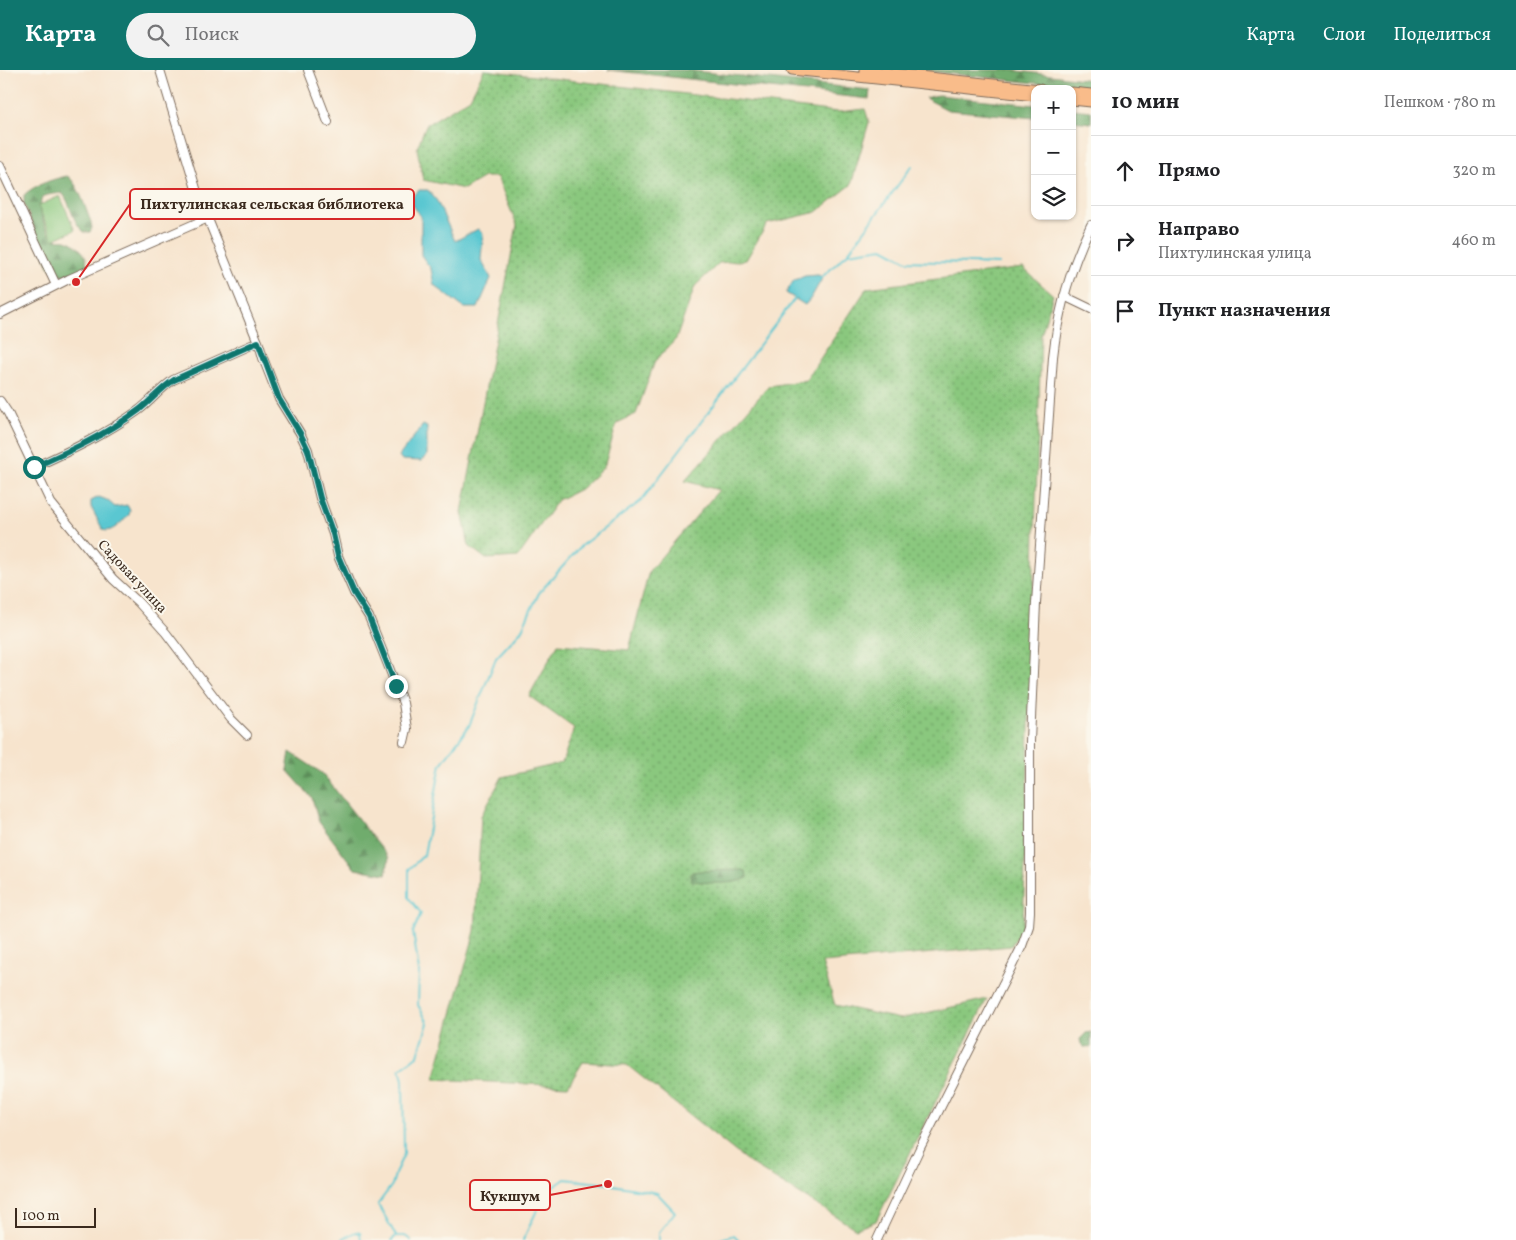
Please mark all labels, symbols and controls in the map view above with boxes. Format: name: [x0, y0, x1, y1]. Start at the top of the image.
search box: [126, 13, 476, 58]
text: Карта: [25, 18, 96, 52]
icon: search: [144, 21, 172, 49]
text: Поиск: [184, 22, 239, 48]
text: Карта: [1247, 23, 1295, 48]
text: Слои: [1323, 23, 1365, 48]
text: Поделиться: [1393, 23, 1491, 48]
map controls: [1031, 85, 1076, 220]
button: +: [1031, 85, 1076, 130]
text: 10 мин: [1111, 88, 1179, 117]
text: Пешком · 780 m: [1384, 92, 1496, 114]
button: −: [1031, 130, 1076, 175]
icon: ahead: [1111, 157, 1139, 185]
text: Прямо: [1158, 158, 1220, 184]
text: 320 m: [1452, 160, 1496, 182]
button: layers: [1031, 175, 1076, 220]
callout: Пихтулинская сельская библиотека: [130, 189, 414, 219]
text: Пихтулинская сельская библиотека: [140, 195, 404, 216]
text: Направо: [1158, 217, 1240, 243]
icon: right: [1111, 227, 1139, 255]
text: 460 m: [1452, 230, 1496, 252]
text: Пихтулинская улица: [1158, 243, 1312, 265]
icon: arrive: [1111, 297, 1139, 325]
text: Пункт назначения: [1158, 298, 1331, 324]
route start: [23, 456, 46, 479]
street label: Садовая улица: [93, 536, 171, 618]
route end: [385, 675, 408, 698]
callout: Кукшум: [470, 1180, 550, 1210]
text: Кукшум: [480, 1187, 540, 1208]
scale bar: [15, 1205, 96, 1228]
text: 100 m: [22, 1207, 60, 1226]

